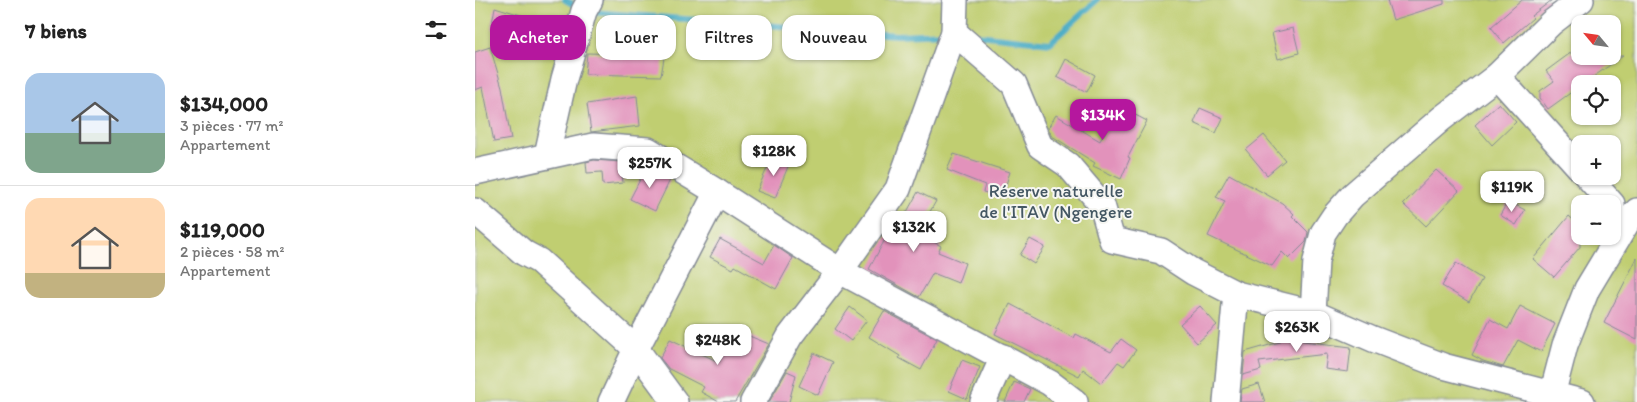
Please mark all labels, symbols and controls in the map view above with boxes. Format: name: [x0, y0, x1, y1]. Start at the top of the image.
chip: Acheter: [490, 15, 586, 60]
chip: Louer: [596, 15, 676, 60]
chip: Filtres: [686, 15, 772, 60]
chip: Nouveau: [782, 15, 885, 60]
north arrow: [1571, 15, 1621, 65]
map controls: [1571, 15, 1621, 245]
icon: filters: [422, 16, 450, 44]
text: 7 biens: [25, 18, 87, 43]
button: locate: [1571, 75, 1621, 125]
text: $134,000: [180, 91, 268, 116]
icon: home: [65, 93, 125, 153]
pin: $134K: [1068, 98, 1138, 141]
text: $134K: [1081, 105, 1125, 124]
text: 3 pièces · 77 m²: [180, 116, 284, 135]
pin: $128K: [739, 134, 809, 177]
text: Appartement: [180, 135, 271, 154]
button: +: [1571, 135, 1621, 185]
text: $128K: [753, 141, 795, 160]
pin: $257K: [615, 146, 685, 189]
text: $257K: [628, 153, 672, 172]
pin: $119K: [1477, 170, 1547, 213]
text: $119K: [1491, 177, 1533, 196]
park label: Réserve naturelle de l'ITAV (Ngengere: [980, 180, 1132, 223]
button: −: [1571, 195, 1621, 245]
pin: $132K: [879, 210, 949, 253]
text: $119,000: [180, 217, 265, 242]
text: $132K: [893, 217, 935, 236]
icon: home: [65, 218, 125, 278]
text: 2 pièces · 58 m²: [180, 242, 285, 261]
text: Appartement: [180, 261, 271, 280]
pin: $263K: [1262, 310, 1332, 353]
text: $263K: [1275, 317, 1319, 336]
pin: $248K: [683, 324, 753, 366]
text: $248K: [695, 330, 741, 349]

